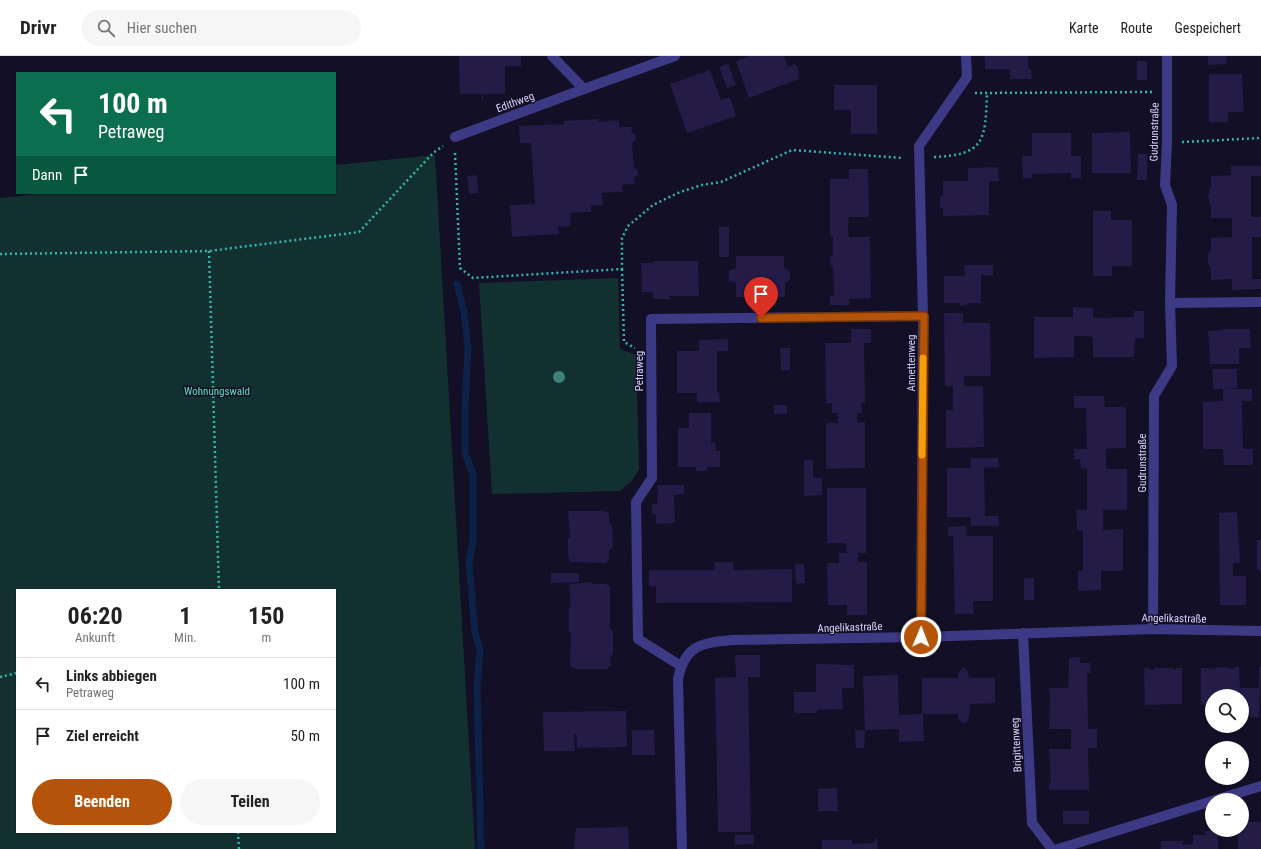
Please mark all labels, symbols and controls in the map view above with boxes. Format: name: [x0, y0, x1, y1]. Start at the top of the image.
search box: [81, 10, 361, 46]
text: Drivr: [20, 16, 57, 39]
icon: search: [95, 17, 117, 39]
text: Hier suchen: [127, 19, 197, 37]
text: Karte: [1069, 20, 1099, 36]
text: Route: [1121, 20, 1153, 36]
text: Gespeichert: [1175, 20, 1241, 36]
text: 100 m: [98, 87, 168, 120]
icon: left: [32, 88, 84, 140]
street label: Edithweg: [494, 90, 536, 115]
street label: Gudrunstraße: [1147, 102, 1162, 162]
text: Petraweg: [98, 121, 164, 142]
icon: arrive: [70, 164, 92, 186]
text: Dann: [32, 166, 62, 184]
pin: [744, 277, 778, 318]
icon: arrive: [750, 283, 772, 305]
street label: Annettenweg: [905, 335, 918, 391]
street label: Petraweg: [633, 351, 646, 391]
park label: Wohnungswald: [184, 385, 250, 398]
street label: Gudrunstraße: [1136, 434, 1149, 492]
text: 06:20: [68, 602, 123, 630]
text: 1: [179, 602, 191, 630]
text: 150: [248, 602, 285, 630]
street label: Angelikastraße: [1141, 611, 1207, 626]
position arrow: [900, 616, 942, 658]
street label: Angelikastraße: [817, 620, 883, 635]
text: Ankunft: [75, 630, 115, 645]
text: Min.: [174, 630, 197, 645]
text: m: [261, 630, 271, 645]
text: Links abbiegen: [66, 667, 157, 685]
icon: left: [32, 673, 54, 695]
text: 100 m: [283, 675, 320, 693]
text: Petraweg: [66, 685, 114, 700]
map controls: [1205, 689, 1249, 837]
button: search: [1205, 689, 1249, 733]
street label: Brigittenweg: [1009, 717, 1024, 773]
icon: arrive: [32, 725, 54, 747]
text: Ziel erreicht: [66, 727, 139, 745]
text: 50 m: [290, 727, 320, 745]
button: +: [1205, 741, 1249, 785]
button: Beenden: [32, 779, 172, 825]
button: Teilen: [180, 779, 320, 825]
button: −: [1205, 793, 1249, 837]

